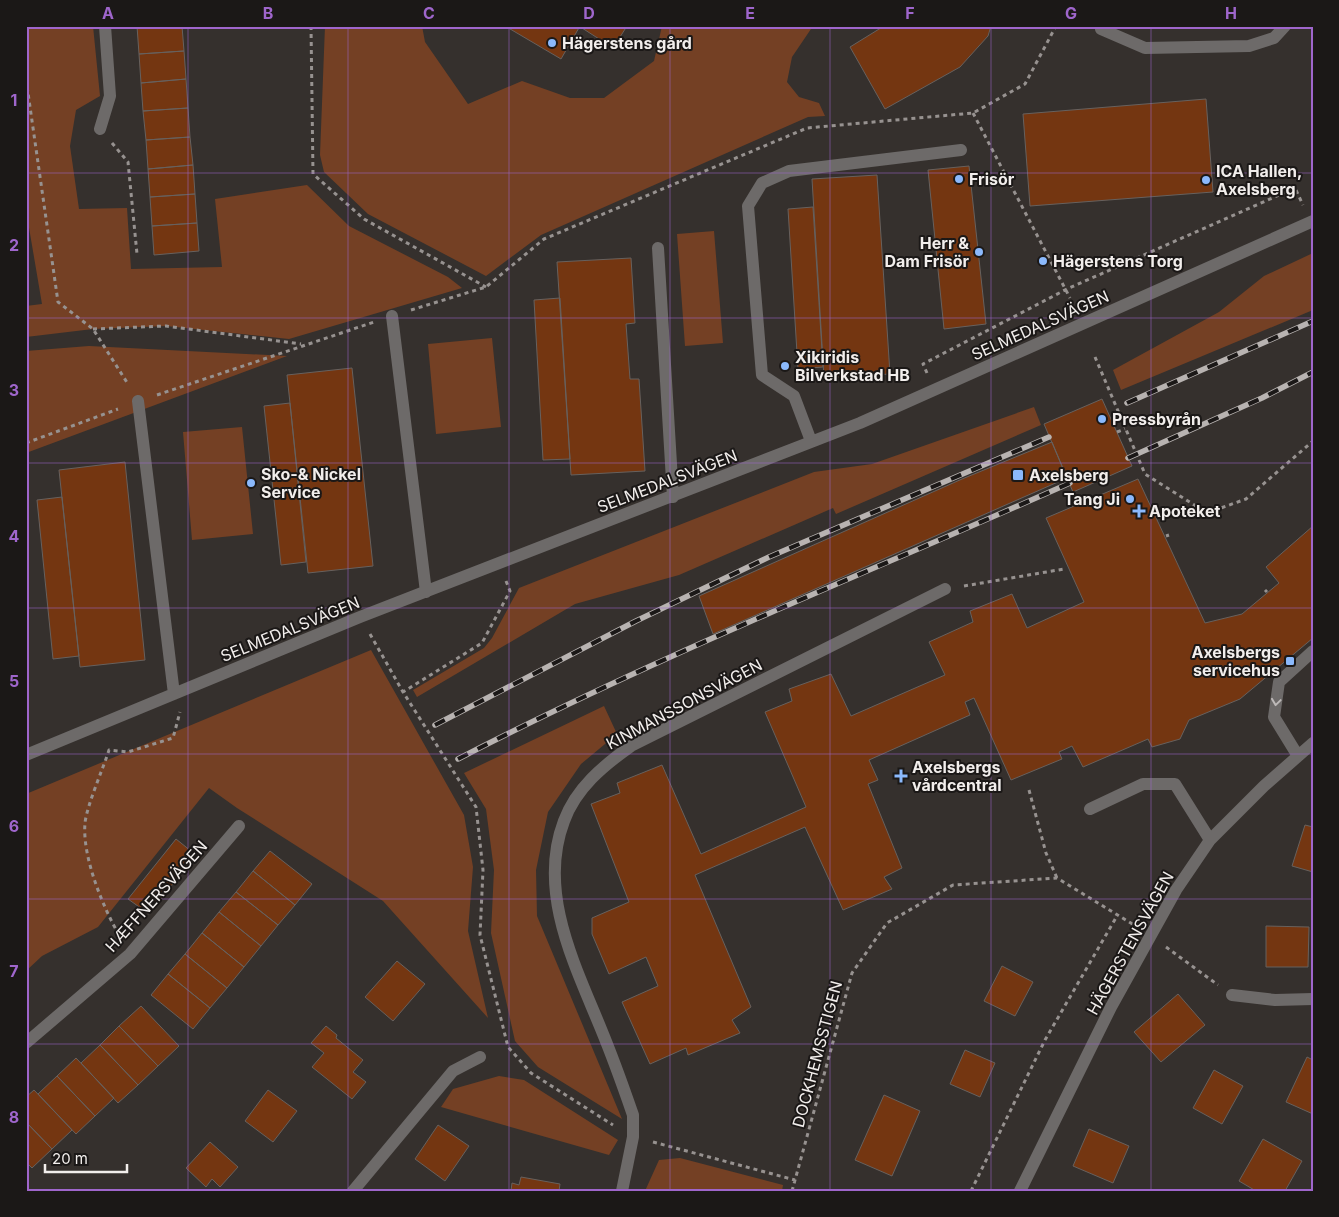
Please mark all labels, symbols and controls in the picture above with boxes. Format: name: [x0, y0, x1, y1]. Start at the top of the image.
text: A: [102, 3, 114, 23]
text: B: [263, 3, 273, 23]
text: C: [423, 3, 435, 23]
text: D: [583, 3, 595, 23]
text: E: [745, 3, 755, 23]
text: F: [905, 3, 915, 23]
text: G: [1065, 3, 1077, 23]
text: H: [1225, 3, 1237, 23]
place label: Hägerstens gård: [562, 33, 692, 53]
marker: Hägerstens gård: [546, 37, 558, 49]
text: 1: [11, 90, 17, 110]
place label: ICA Hallen, Axelsberg: [1216, 161, 1302, 199]
place label: Frisör: [969, 169, 1015, 189]
marker: Frisör: [953, 173, 965, 185]
marker: ICA Hallen, Axelsberg: [1200, 174, 1212, 186]
place label: Herr & Dam Frisör: [884, 233, 969, 271]
text: 2: [9, 235, 19, 255]
marker: Herr & Dam Frisör: [973, 246, 985, 258]
place label: Hägerstens Torg: [1053, 251, 1183, 271]
marker: Hägerstens Torg: [1037, 255, 1049, 267]
street label: SELMEDALSVÄGEN: [968, 286, 1112, 364]
place label: Xikiridis Bilverkstad HB: [795, 347, 910, 385]
marker: Xikiridis Bilverkstad HB: [779, 360, 791, 372]
text: 3: [9, 380, 19, 400]
place label: Pressbyrån: [1112, 409, 1201, 429]
marker: Pressbyrån: [1096, 413, 1108, 425]
street label: SELMEDALSVÄGEN: [594, 445, 740, 517]
place label: Sko-& Nickel Service: [261, 464, 361, 502]
place label: Axelsberg: [1029, 465, 1109, 485]
marker: Axelsberg: [1011, 468, 1025, 482]
marker: Sko-& Nickel Service: [245, 477, 257, 489]
place label: Tang Ji: [1064, 489, 1120, 509]
marker: Tang Ji: [1124, 493, 1136, 505]
place label: Apoteket: [1149, 501, 1221, 521]
marker: Apoteket: [1133, 505, 1145, 517]
text: 4: [9, 526, 20, 546]
street label: SELMEDALSVÄGEN: [217, 592, 363, 666]
place label: Axelsbergs servicehus: [1191, 642, 1280, 680]
street label: KINMANSSONSVÄGEN: [603, 654, 765, 754]
marker: Axelsbergs servicehus: [1284, 655, 1296, 667]
text: 5: [9, 671, 19, 691]
one-way arrow: [1271, 698, 1282, 706]
place label: Axelsbergs vårdcentral: [912, 757, 1002, 795]
marker: Axelsbergs vårdcentral: [894, 769, 908, 783]
text: 6: [9, 816, 19, 836]
street label: HÆFFNERSVÄGEN: [101, 836, 211, 956]
street label: HÄGERSTENSVÄGEN: [1082, 868, 1178, 1018]
text: 7: [9, 961, 19, 981]
street label: DOCKHEMSSTIGEN: [788, 979, 846, 1129]
text: 8: [9, 1107, 19, 1127]
scale bar: [45, 1142, 128, 1174]
text: 20 m: [52, 1149, 88, 1168]

